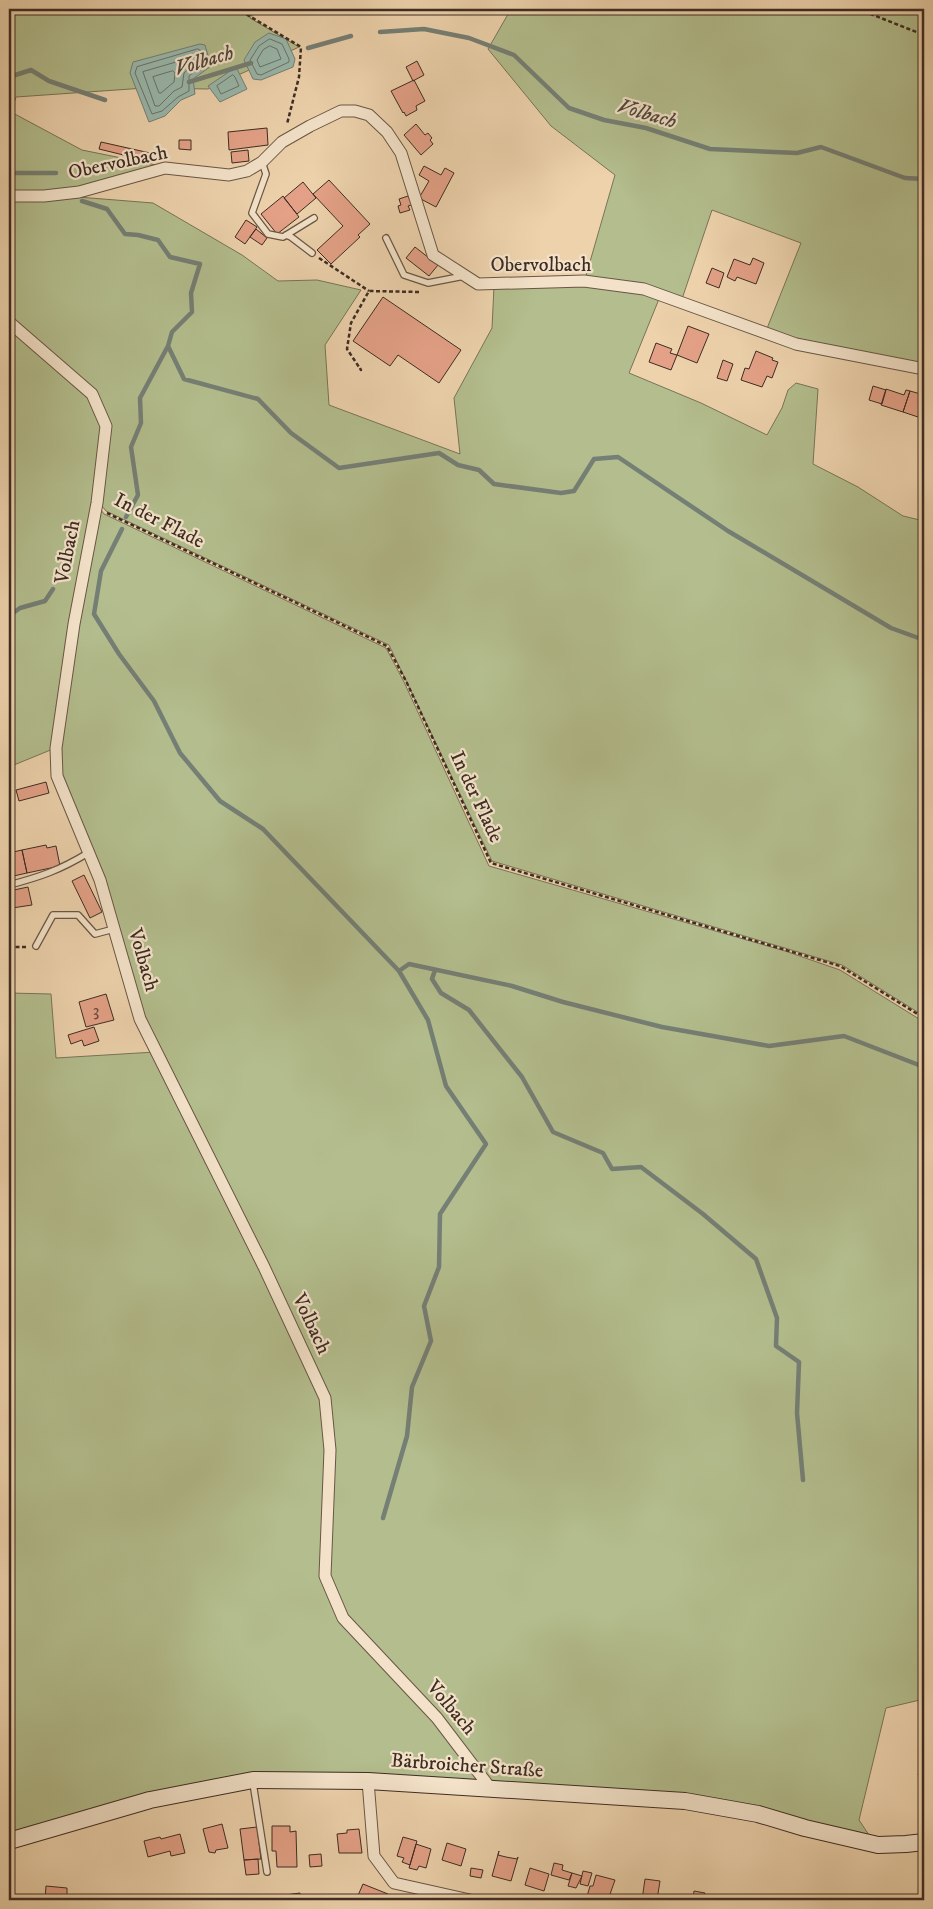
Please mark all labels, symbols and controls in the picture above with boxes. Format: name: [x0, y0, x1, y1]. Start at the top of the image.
water label: Volbach: [171, 40, 237, 82]
water label: Volbach: [614, 93, 680, 135]
street label: Obervolbach: [66, 140, 170, 186]
street label: Obervolbach: [491, 253, 592, 278]
street label: In der Flade: [110, 488, 208, 554]
street label: Volbach: [49, 518, 86, 587]
street label: In der Flade: [444, 747, 508, 847]
street label: Volbach: [122, 925, 164, 995]
house number: 3: [93, 1000, 99, 1022]
street label: Volbach: [286, 1289, 336, 1359]
street label: Volbach: [420, 1675, 482, 1741]
street label: Bärbroicher Straße: [390, 1748, 544, 1784]

